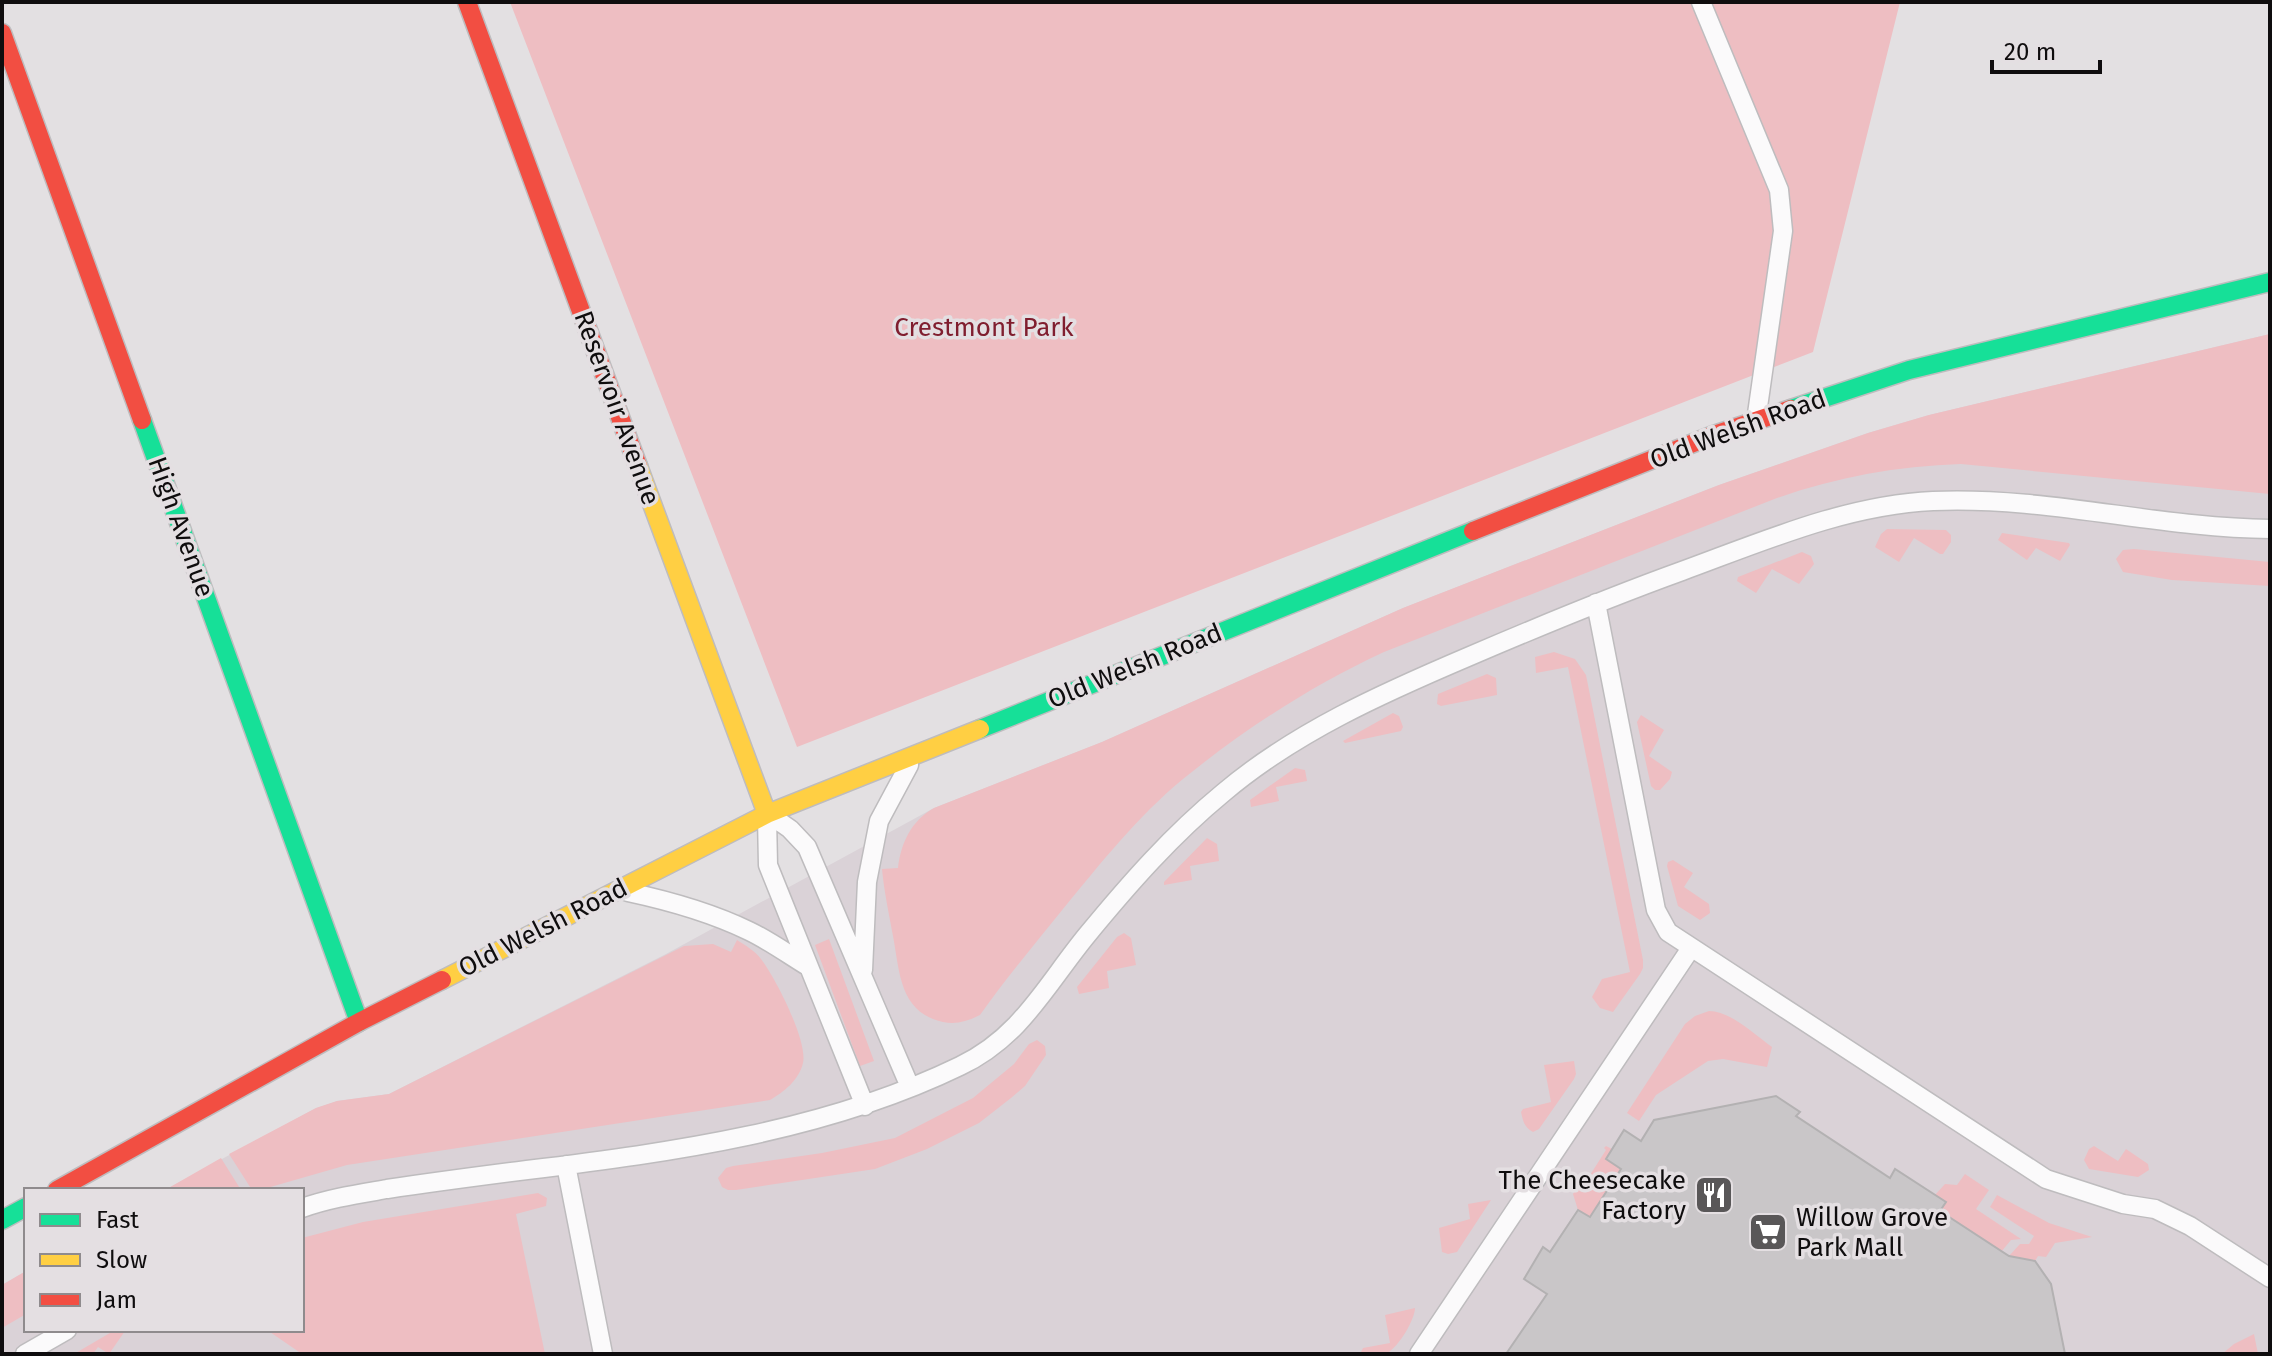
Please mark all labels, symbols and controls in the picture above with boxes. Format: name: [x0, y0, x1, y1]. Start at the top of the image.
scale bar: [1992, 24, 2100, 74]
text: 20 m: [2004, 38, 2056, 66]
street label: Reservoir Avenue: [567, 307, 667, 509]
park label: Crestmont Park: [894, 312, 1074, 343]
street label: Old Welsh Road: [1646, 383, 1830, 475]
street label: High Avenue: [141, 453, 221, 601]
street label: Old Welsh Road: [1043, 617, 1227, 715]
street label: Old Welsh Road: [453, 872, 633, 984]
place label: The Cheesecake Factory: [1499, 1165, 1686, 1226]
restaurant icon: The Cheesecake Factory: [1693, 1174, 1735, 1216]
legend: [24, 1188, 304, 1332]
place label: Willow Grove Park Mall: [1796, 1202, 1948, 1263]
text: Fast: [96, 1206, 139, 1234]
supermarket icon: Willow Grove Park Mall: [1747, 1211, 1789, 1253]
text: Slow: [96, 1246, 147, 1274]
text: Jam: [96, 1286, 137, 1314]

